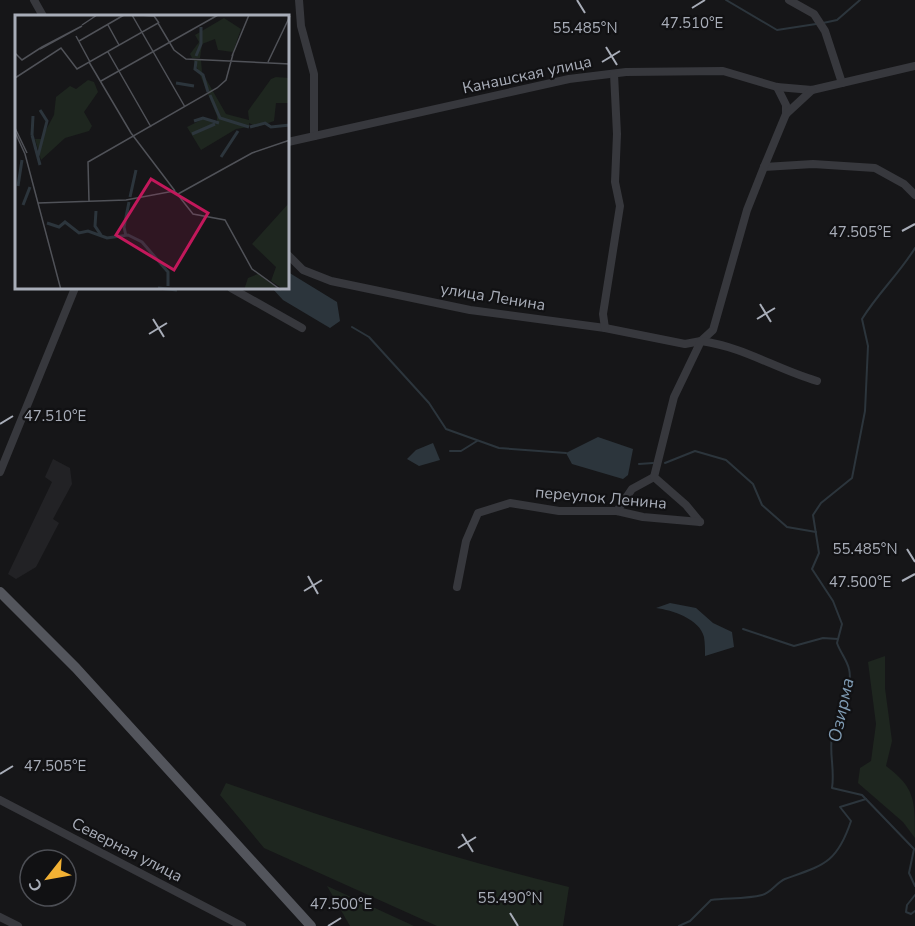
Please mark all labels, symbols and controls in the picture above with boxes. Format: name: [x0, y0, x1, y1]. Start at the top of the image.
text: 47.510°E: [661, 13, 723, 33]
inset map: [15, 15, 290, 290]
text: 55.485°N: [552, 18, 618, 38]
street label: Канашская улица: [460, 51, 594, 99]
text: 47.505°E: [829, 222, 891, 242]
street label: улица Ленина: [439, 278, 547, 316]
text: 47.510°E: [24, 406, 86, 426]
street label: переулок Ленина: [534, 481, 668, 515]
text: 55.485°N: [832, 539, 898, 559]
text: 47.500°E: [829, 572, 891, 592]
water label: Озирма: [822, 675, 860, 745]
text: 47.505°E: [24, 756, 86, 776]
street label: Северная улица: [68, 813, 186, 887]
north arrow: [18, 848, 78, 908]
text: С: [24, 875, 48, 896]
text: 55.490°N: [477, 888, 543, 908]
text: 47.500°E: [310, 894, 372, 914]

